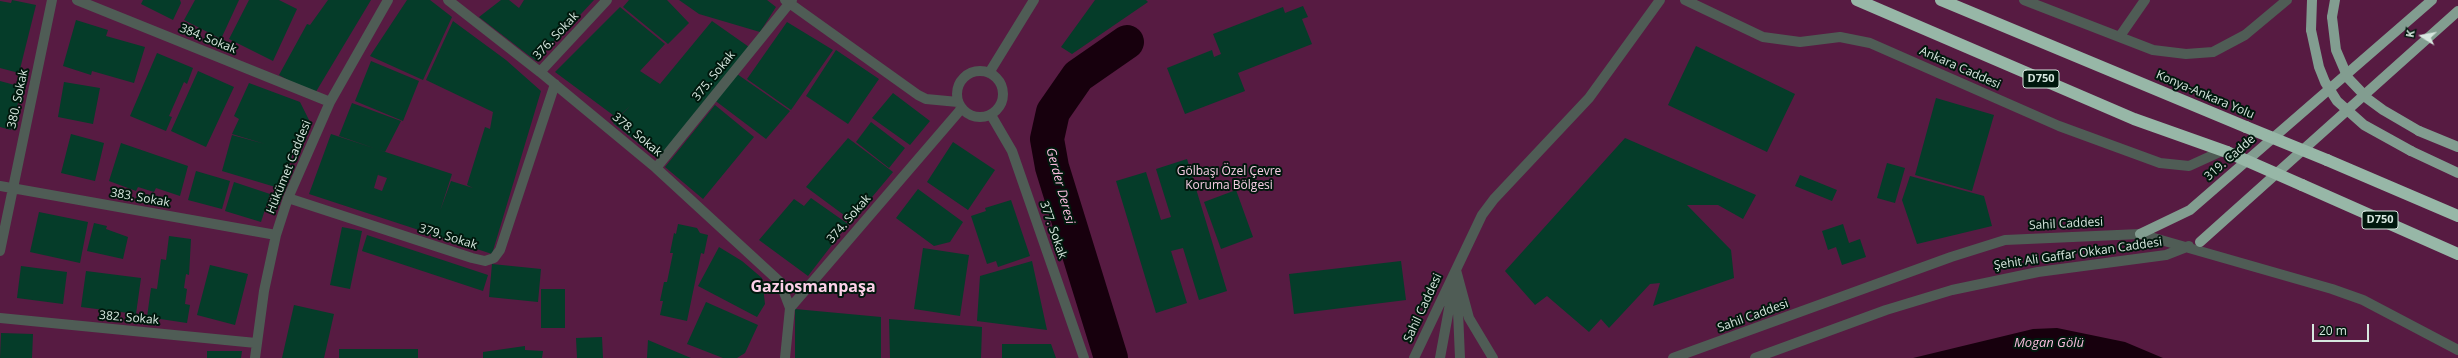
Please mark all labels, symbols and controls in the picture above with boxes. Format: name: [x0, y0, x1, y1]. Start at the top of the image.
street label: 376. Sokak: [530, 9, 582, 63]
north arrow: [2402, 16, 2442, 56]
street label: 384. Sokak: [178, 21, 238, 57]
text: K: [2402, 29, 2418, 39]
street label: Ankara Caddesi: [1917, 44, 2003, 92]
street label: 375. Sokak: [690, 48, 738, 104]
street label: 380. Sokak: [5, 68, 31, 130]
street label: Konya-Ankara Yolu: [2154, 68, 2256, 122]
road number: D750: [2023, 70, 2059, 88]
street label: 378. Sokak: [609, 110, 665, 160]
street label: Hükümet Caddesi: [264, 118, 314, 216]
street label: 319. Cadde: [2202, 132, 2258, 184]
water label: Gerder Deresi: [1042, 146, 1078, 226]
park label: Gölbaşı Özel Çevre Koruma Bölgesi: [1177, 165, 1281, 193]
street label: 383. Sokak: [109, 186, 171, 210]
street label: 374. Sokak: [824, 192, 874, 246]
street label: 377. Sokak: [1036, 199, 1070, 261]
road number: D750: [2362, 211, 2398, 229]
street label: Sahil Caddesi: [2029, 215, 2103, 233]
street label: 379. Sokak: [417, 221, 479, 253]
street label: Şehit Ali Gaffar Okkan Caddesi: [1993, 235, 2163, 273]
street label: Sahil Caddesi: [1401, 271, 1445, 345]
district label: Gaziosmanpaşa: [750, 277, 876, 297]
street label: Sahil Caddesi: [1716, 297, 1790, 335]
street label: 382. Sokak: [99, 308, 159, 328]
scale bar: [2314, 316, 2371, 342]
text: 20 m: [2319, 322, 2347, 339]
water label: Mogan Gölü: [2014, 335, 2084, 351]

